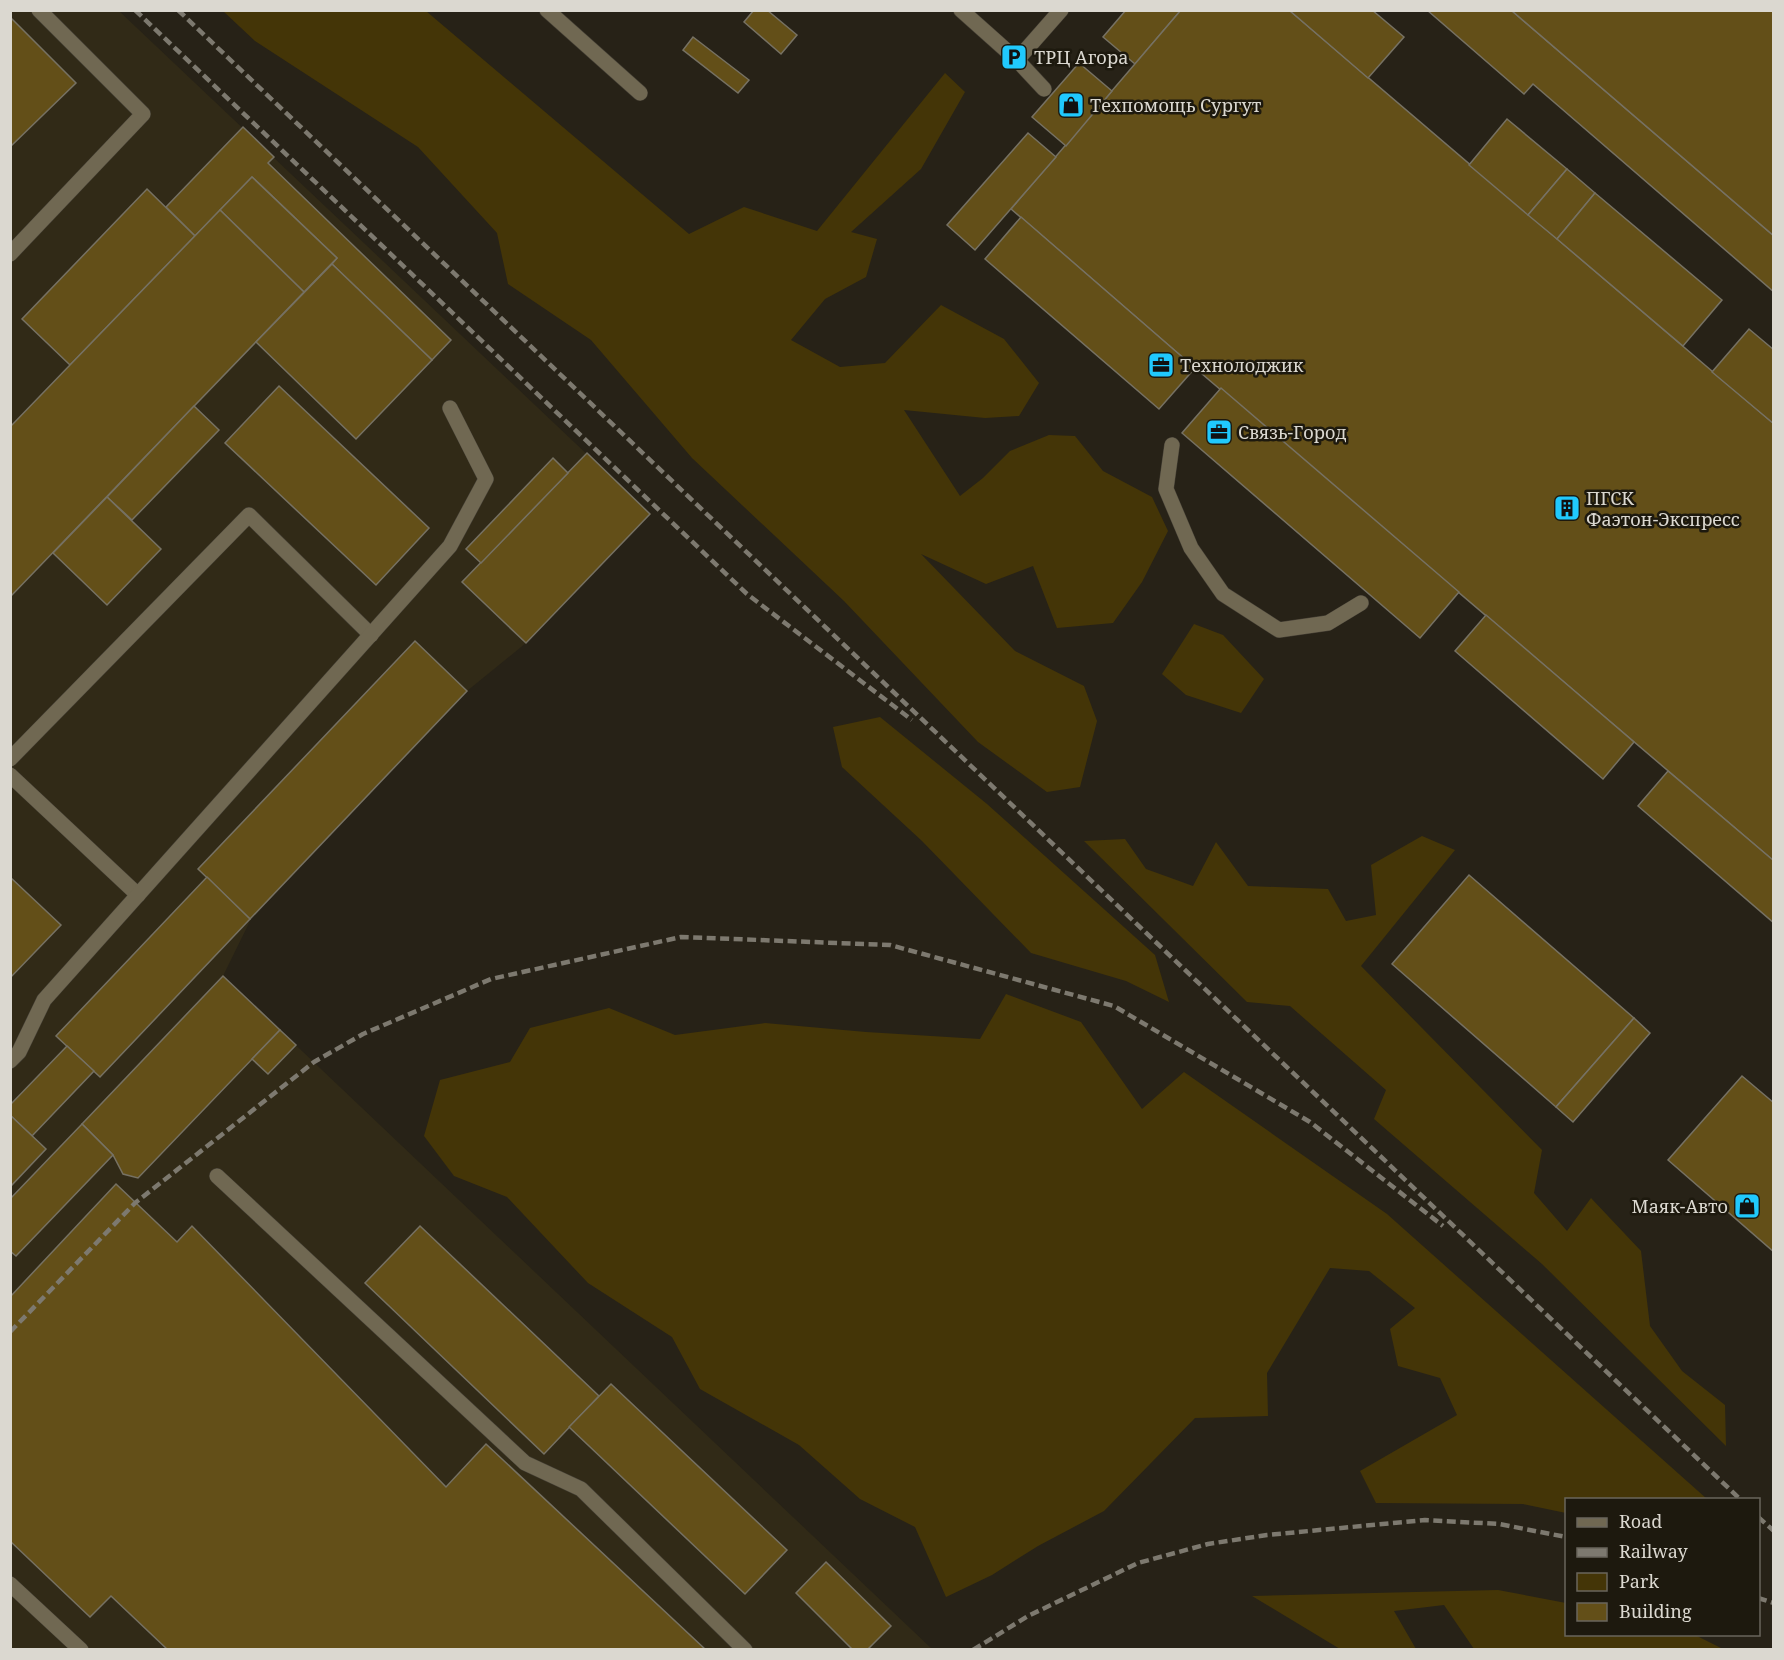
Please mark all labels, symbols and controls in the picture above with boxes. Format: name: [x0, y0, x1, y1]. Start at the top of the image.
parking icon: ТРЦ Агора: [999, 42, 1029, 72]
place label: ТРЦ Агора: [1034, 45, 1128, 69]
shop icon: Техпомощь Сургут: [1056, 90, 1086, 120]
place label: Техпомощь Сургут: [1090, 93, 1262, 117]
office icon: Технолоджик: [1146, 350, 1176, 380]
place label: Технолоджик: [1180, 353, 1304, 377]
office icon: Связь-Город: [1204, 417, 1234, 447]
place label: Связь-Город: [1238, 420, 1347, 444]
place label: ПГСК Фаэтон-Экспресс: [1586, 486, 1740, 531]
building icon: ПГСК Фаэтон-Экспресс: [1552, 493, 1582, 523]
shop icon: Маяк-Авто: [1732, 1191, 1762, 1221]
place label: Маяк-Авто: [1631, 1194, 1728, 1218]
legend: [1565, 1498, 1760, 1636]
text: Road: [1619, 1509, 1662, 1533]
text: Railway: [1619, 1539, 1689, 1563]
text: Park: [1619, 1569, 1659, 1593]
text: Building: [1619, 1599, 1692, 1623]

